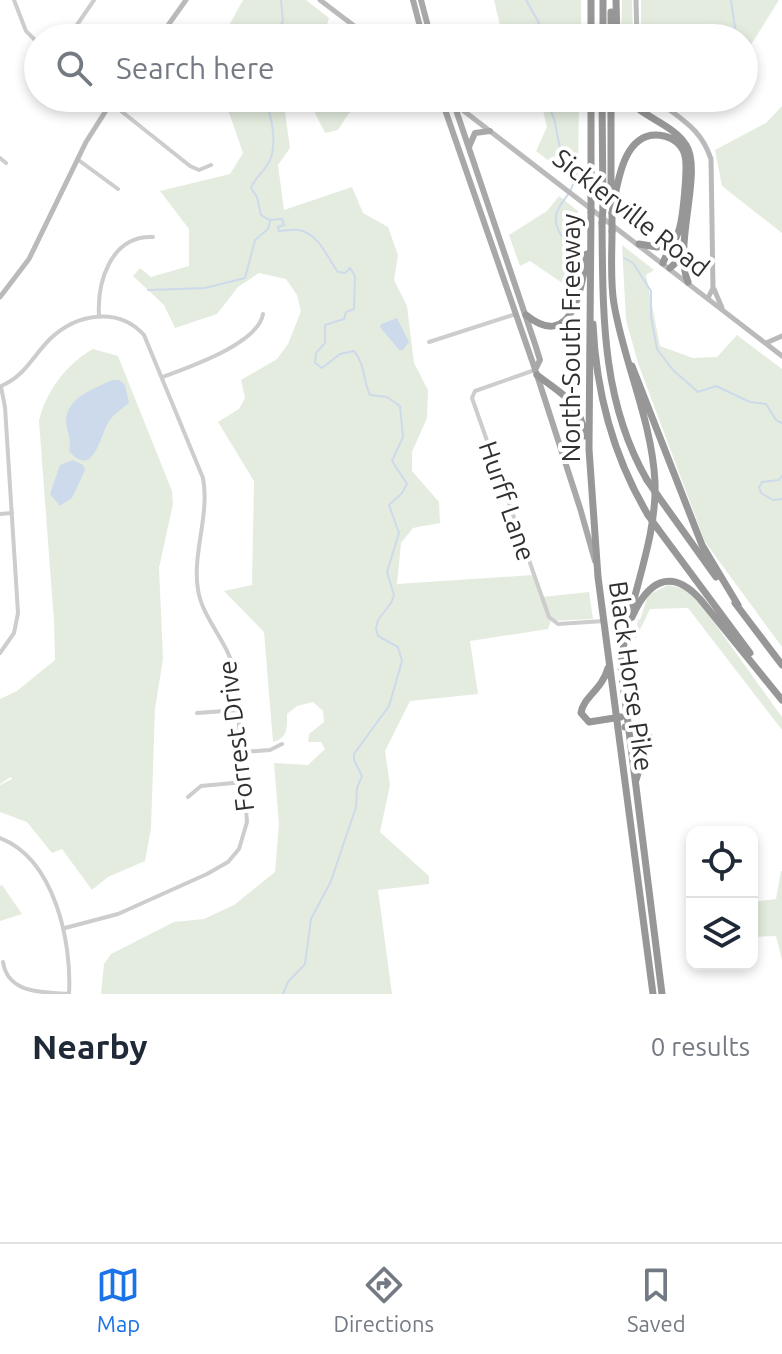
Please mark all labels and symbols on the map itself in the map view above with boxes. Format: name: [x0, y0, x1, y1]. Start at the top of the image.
street label: Sicklerville Road: [548, 143, 715, 282]
street label: North-South Freeway: [556, 214, 585, 462]
street label: Hurff Lane: [474, 437, 541, 564]
street label: Black Horse Pike: [604, 579, 659, 773]
street label: Forrest Drive: [212, 659, 259, 813]

